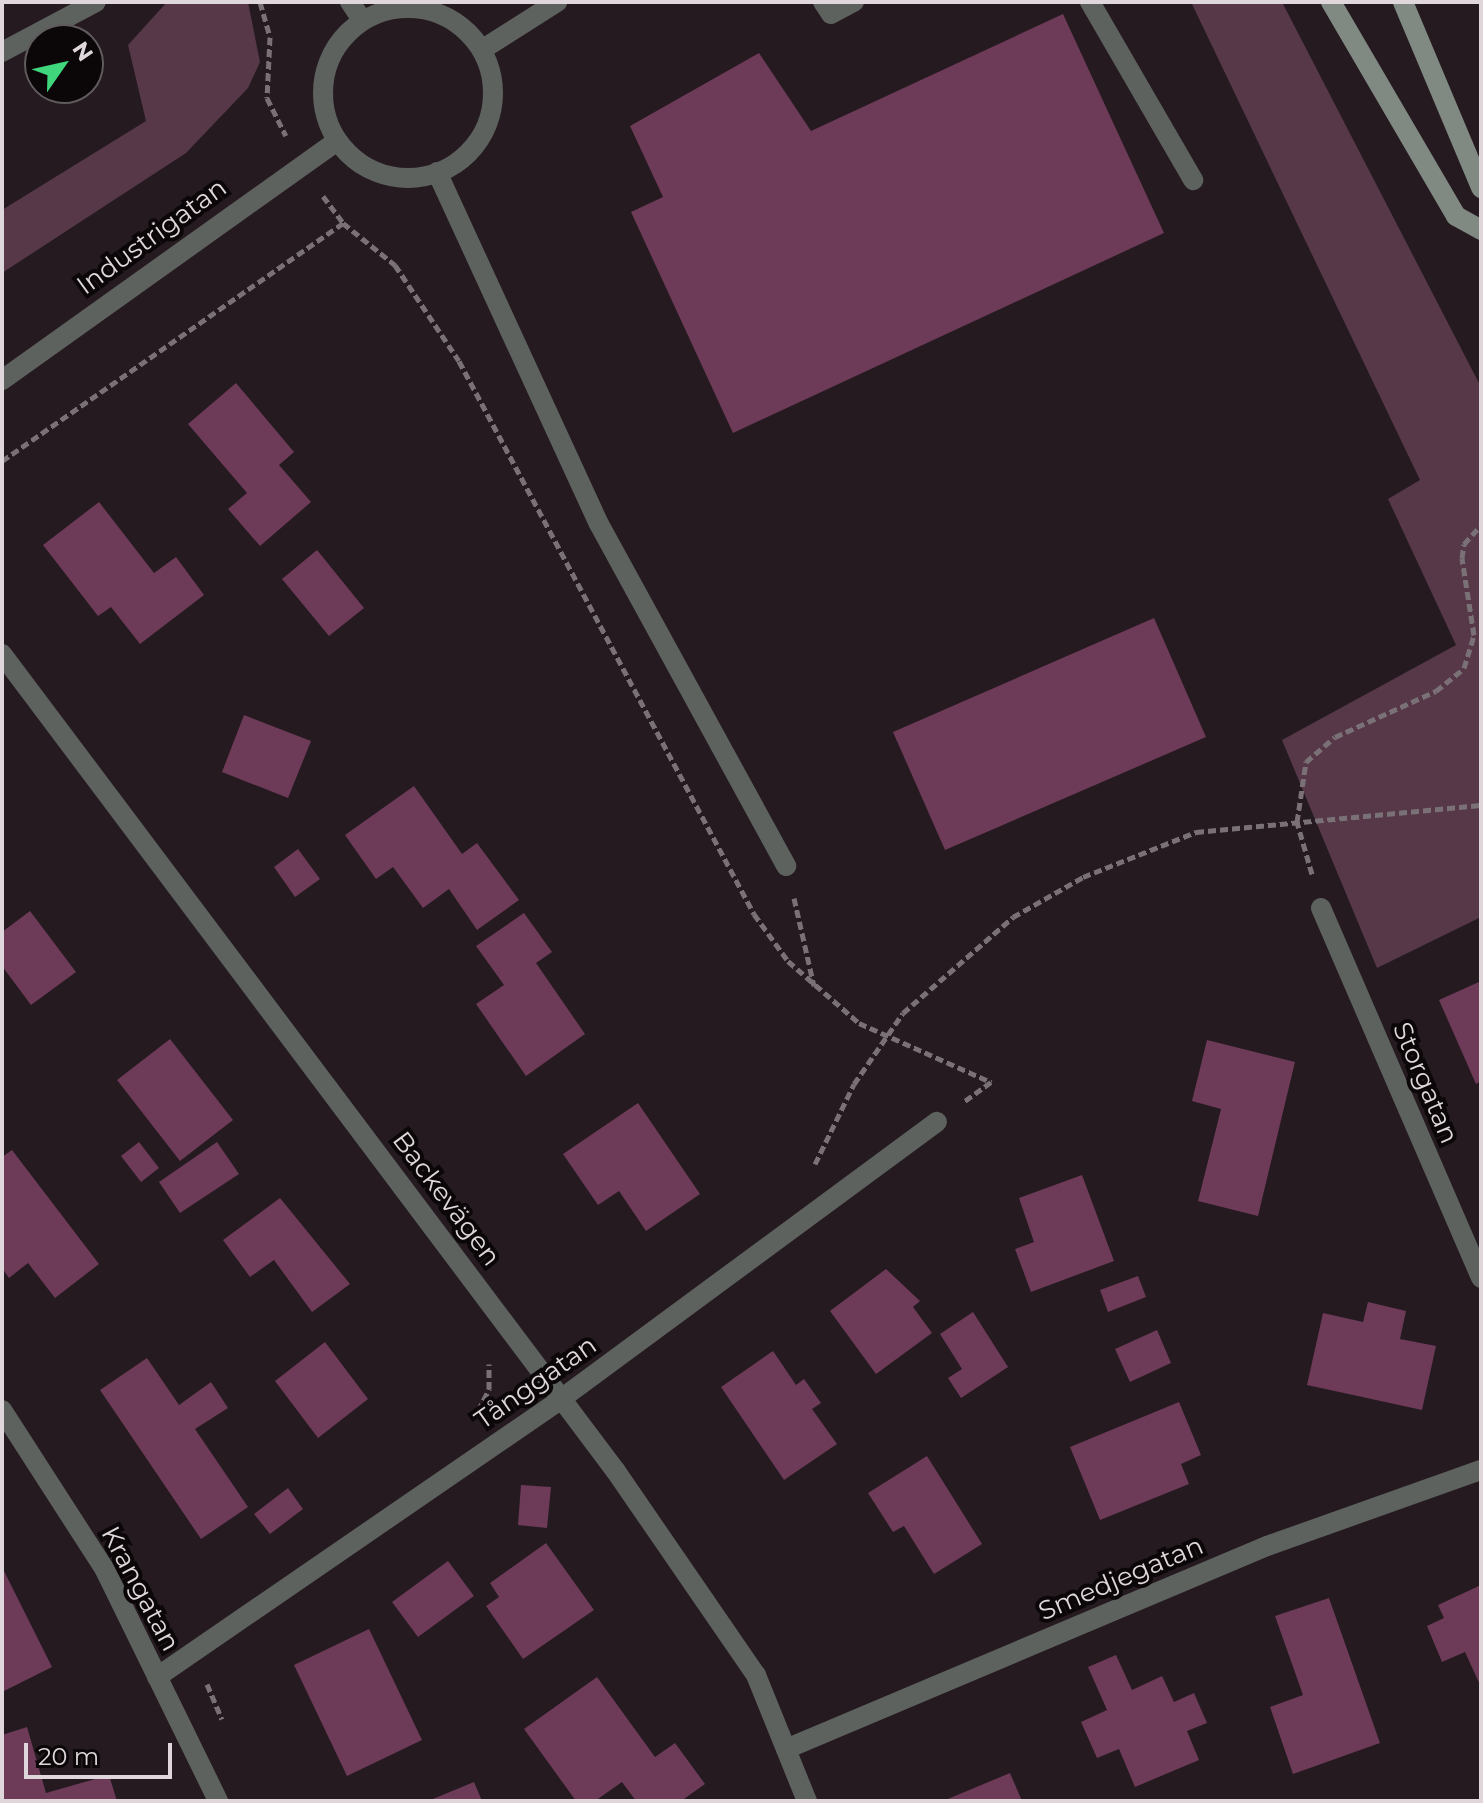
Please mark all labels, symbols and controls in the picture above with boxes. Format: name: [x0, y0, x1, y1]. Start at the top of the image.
north arrow: [24, 24, 104, 104]
text: N: [66, 36, 99, 66]
street label: Industrigatan: [71, 172, 233, 302]
street label: Storgatan: [1386, 1018, 1464, 1148]
street label: Backevägen: [385, 1126, 507, 1272]
street label: Tånggatan: [469, 1330, 603, 1436]
street label: Krangatan: [94, 1521, 186, 1657]
street label: Smedjegatan: [1034, 1530, 1208, 1628]
scale bar: [28, 1727, 176, 1777]
text: 20 m: [38, 1742, 99, 1771]

